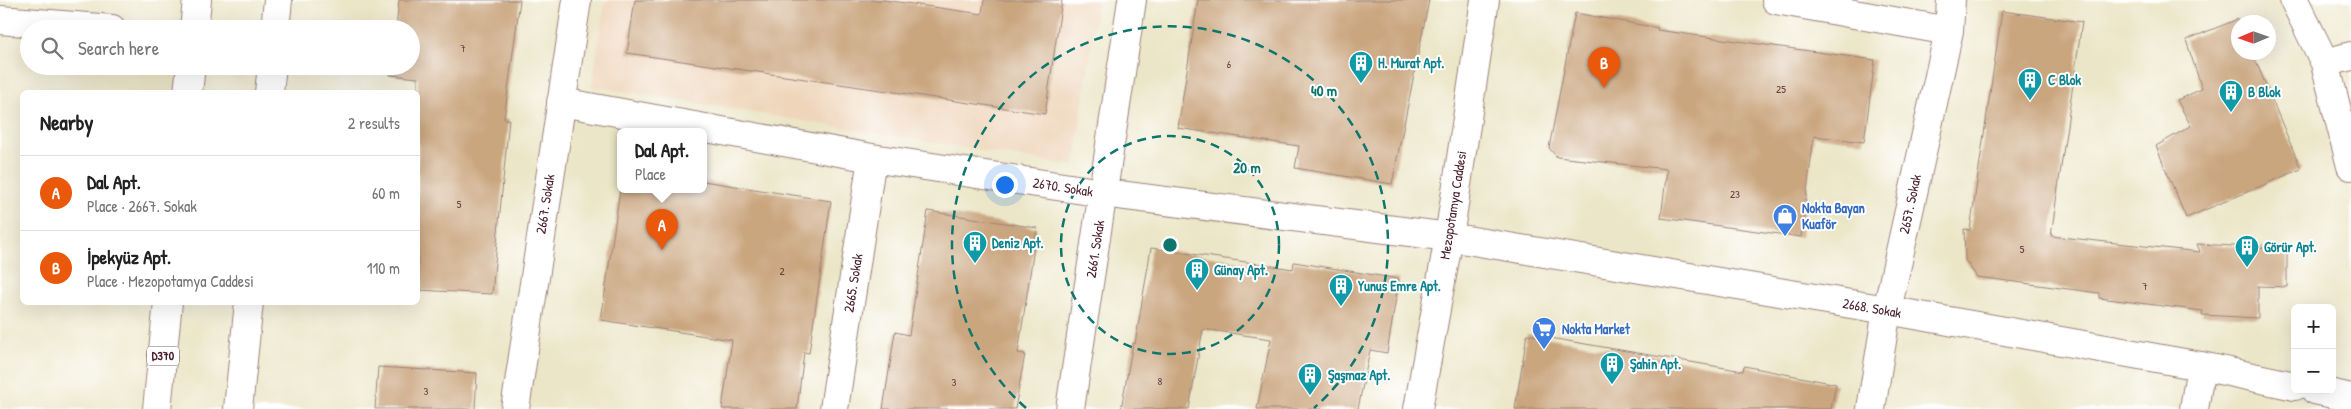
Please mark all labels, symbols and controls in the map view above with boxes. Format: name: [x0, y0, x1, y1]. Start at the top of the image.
north arrow: [2231, 15, 2276, 60]
search box: [20, 20, 420, 75]
icon: search: [38, 34, 66, 62]
text: Search here: [78, 35, 159, 61]
house number: 7: [460, 41, 466, 55]
pin: B: [1588, 47, 1620, 88]
building icon: H. Murat Apt.: [1348, 50, 1374, 84]
place label: H. Murat Apt.: [1378, 53, 1444, 74]
house number: 6: [1227, 57, 1232, 71]
building icon: C Blok: [2017, 67, 2043, 101]
place label: C Blok: [2048, 70, 2081, 89]
building icon: B Blok: [2218, 79, 2244, 113]
text: 40 m: [1311, 80, 1337, 101]
house number: 25: [1776, 82, 1786, 96]
place label: B Blok: [2248, 82, 2281, 101]
text: Nearby: [40, 108, 93, 137]
text: 2 results: [348, 112, 400, 134]
popup: [617, 128, 707, 193]
text: Dal Apt.: [635, 137, 689, 163]
street label: Mezopotamya Caddesi: [1435, 149, 1471, 261]
text: 20 m: [1233, 157, 1261, 178]
text: Place: [635, 163, 666, 185]
text: Dal Apt.: [87, 169, 141, 195]
your location: [992, 172, 1018, 198]
street label: 2670. Sokak: [1032, 172, 1095, 201]
street label: 2657. Sokak: [1894, 172, 1925, 235]
street label: 2667. Sokak: [530, 173, 559, 235]
text: A: [52, 182, 60, 204]
text: 60 m: [372, 182, 400, 204]
house number: 23: [1730, 187, 1740, 201]
text: Place · 2667. Sokak: [87, 195, 197, 217]
house number: 5: [457, 197, 462, 211]
place label: Nokta Bayan Kuaför: [1802, 198, 1865, 233]
shop icon: Nokta Bayan Kuaför: [1772, 203, 1798, 237]
pin: A: [646, 209, 678, 250]
street label: 2661. Sokak: [1081, 219, 1108, 279]
building icon: Deniz Apt.: [962, 230, 988, 264]
place label: Deniz Apt.: [992, 233, 1044, 254]
building icon: Görür Apt.: [2234, 234, 2260, 268]
centre of rings: [1161, 236, 1179, 254]
place label: Görür Apt.: [2264, 237, 2317, 258]
house number: 5: [2020, 242, 2025, 256]
text: İpekyüz Apt.: [87, 244, 171, 270]
street label: 2665. Sokak: [839, 252, 867, 314]
text: B: [52, 257, 60, 279]
text: 110 m: [367, 257, 400, 279]
building icon: Günay Apt.: [1184, 257, 1210, 291]
place label: Günay Apt.: [1214, 260, 1268, 281]
house number: 2: [779, 264, 785, 278]
text: Place · Mezopotamya Caddesi: [87, 270, 254, 292]
building icon: Yunus Emre Apt.: [1328, 273, 1354, 307]
place label: Yunus Emre Apt.: [1358, 276, 1441, 297]
house number: 7: [2142, 279, 2148, 293]
street label: 2668. Sokak: [1841, 293, 1903, 322]
map controls: [2291, 304, 2336, 394]
button: +: [2291, 304, 2336, 349]
supermarket icon: Nokta Market: [1531, 316, 1557, 350]
place label: Nokta Market: [1562, 319, 1631, 338]
road number: D370: [147, 346, 179, 366]
button: −: [2291, 349, 2336, 394]
building icon: Şahin Apt.: [1599, 351, 1625, 385]
place label: Şahin Apt.: [1630, 354, 1681, 375]
building icon: Şaşmaz Apt.: [1297, 362, 1323, 396]
place label: Şaşmaz Apt.: [1328, 365, 1390, 386]
house number: 8: [1158, 374, 1163, 388]
house number: 3: [952, 375, 957, 389]
house number: 3: [424, 384, 429, 398]

